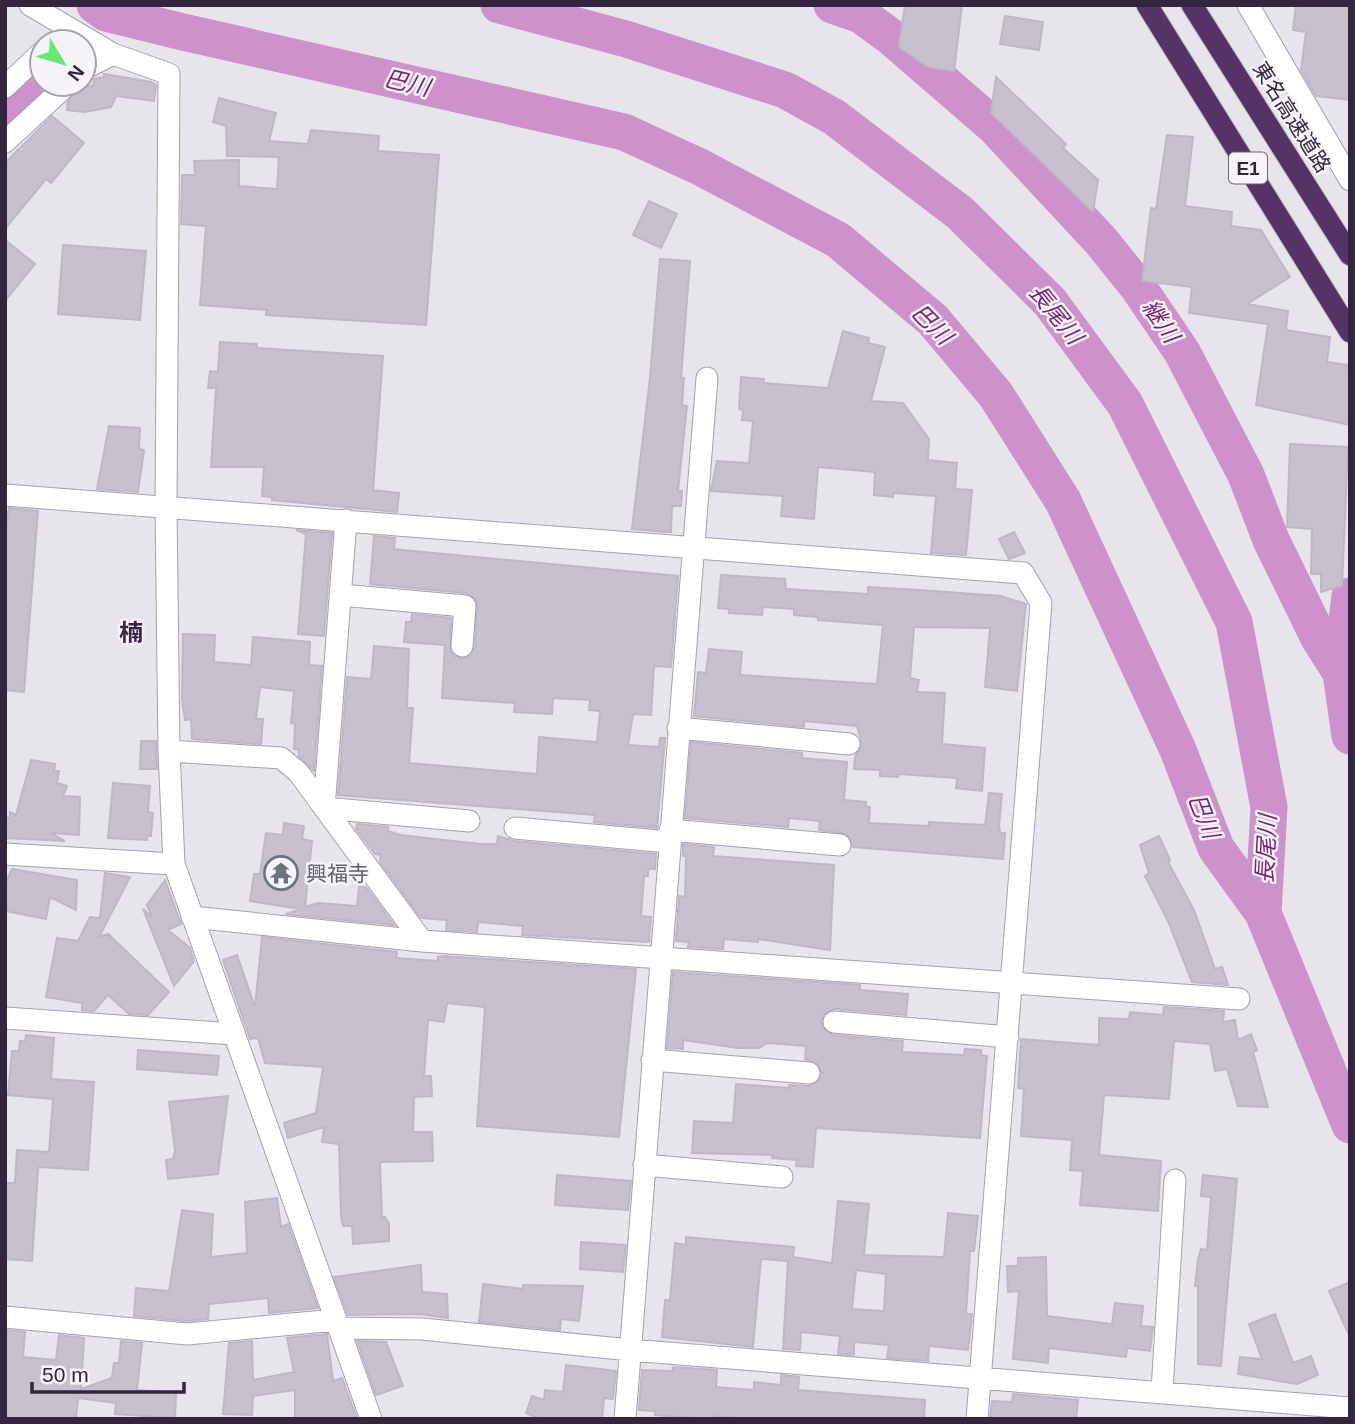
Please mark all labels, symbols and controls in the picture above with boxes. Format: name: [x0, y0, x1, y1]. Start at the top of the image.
north arrow: [28, 28, 98, 98]
street label: 東名高速道路: [1249, 57, 1335, 177]
text: N: [64, 61, 89, 85]
water label: 巴川: [382, 65, 435, 102]
road number: E1: [1229, 152, 1267, 184]
water label: 長尾川: [1024, 279, 1090, 351]
water label: 継川: [1137, 295, 1186, 350]
water label: 巴川: [907, 299, 960, 352]
district label: 楠: [119, 619, 143, 646]
water label: 巴川: [1184, 790, 1225, 845]
water label: 長尾川: [1251, 811, 1281, 884]
temple icon: 興福寺: [262, 854, 300, 892]
place label: 興福寺: [306, 862, 369, 885]
scale bar: [32, 1350, 184, 1394]
text: 50 m: [42, 1363, 89, 1386]

